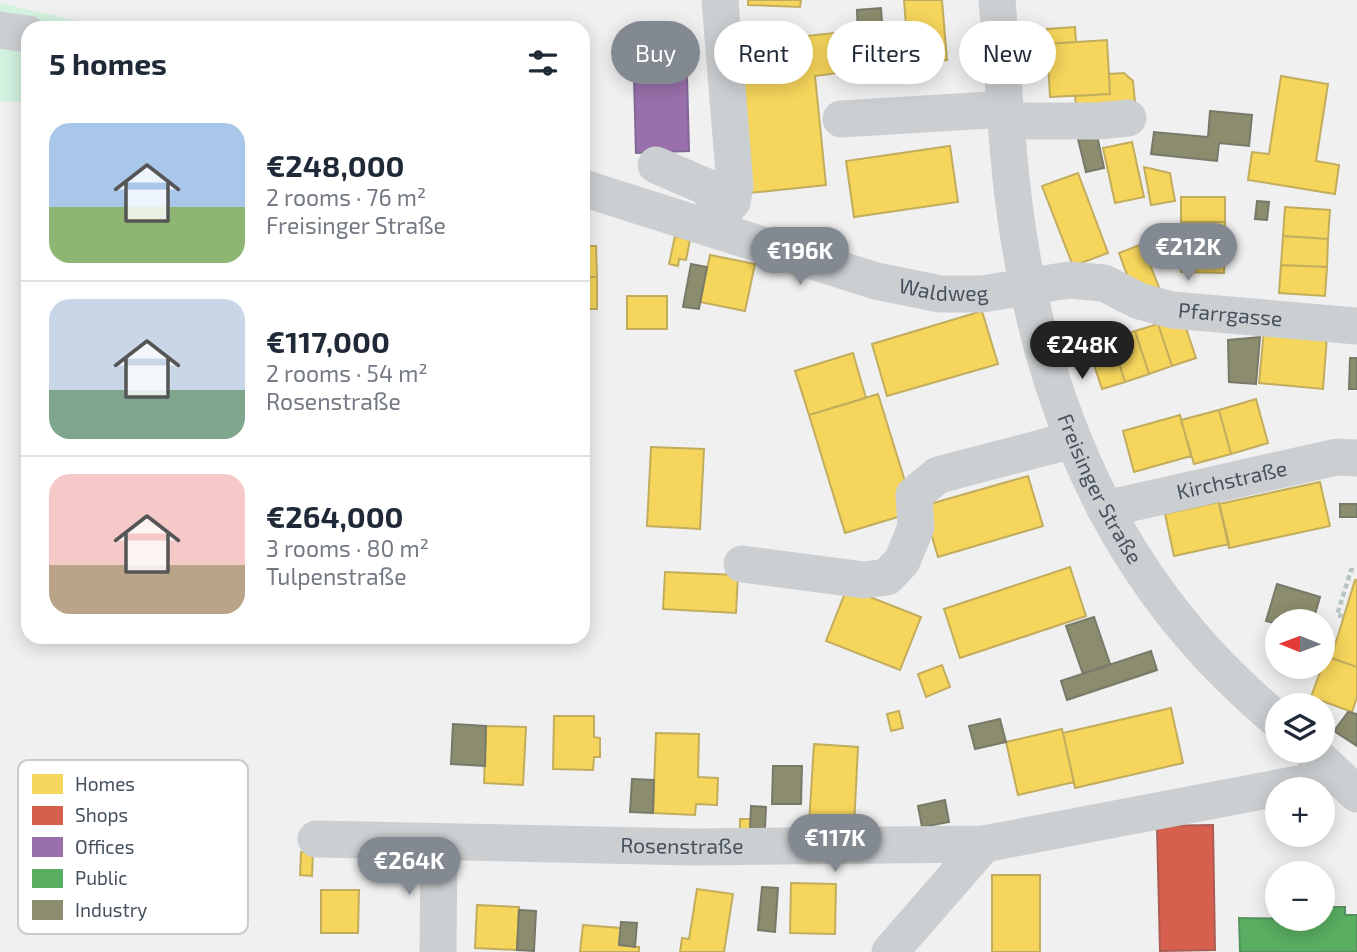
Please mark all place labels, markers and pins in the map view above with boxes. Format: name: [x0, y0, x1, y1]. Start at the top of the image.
pin: €212K: [1139, 224, 1237, 283]
pin: €196K: [751, 228, 849, 287]
pin: €248K: [1033, 322, 1131, 381]
pin: €117K: [786, 814, 884, 874]
pin: €264K: [360, 838, 458, 897]

